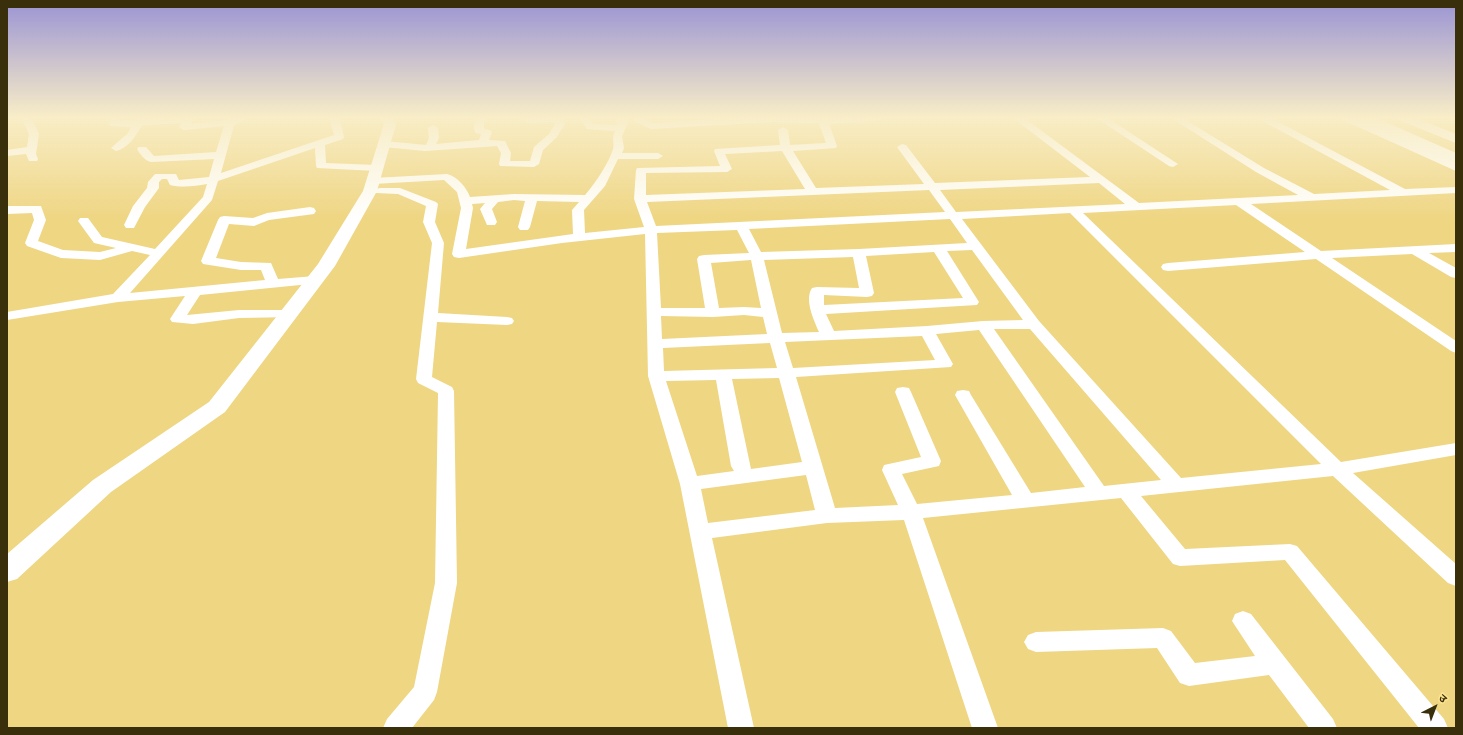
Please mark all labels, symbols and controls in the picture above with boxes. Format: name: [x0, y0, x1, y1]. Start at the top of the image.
north arrow: [1415, 687, 1455, 727]
text: उ: [1437, 691, 1450, 705]

